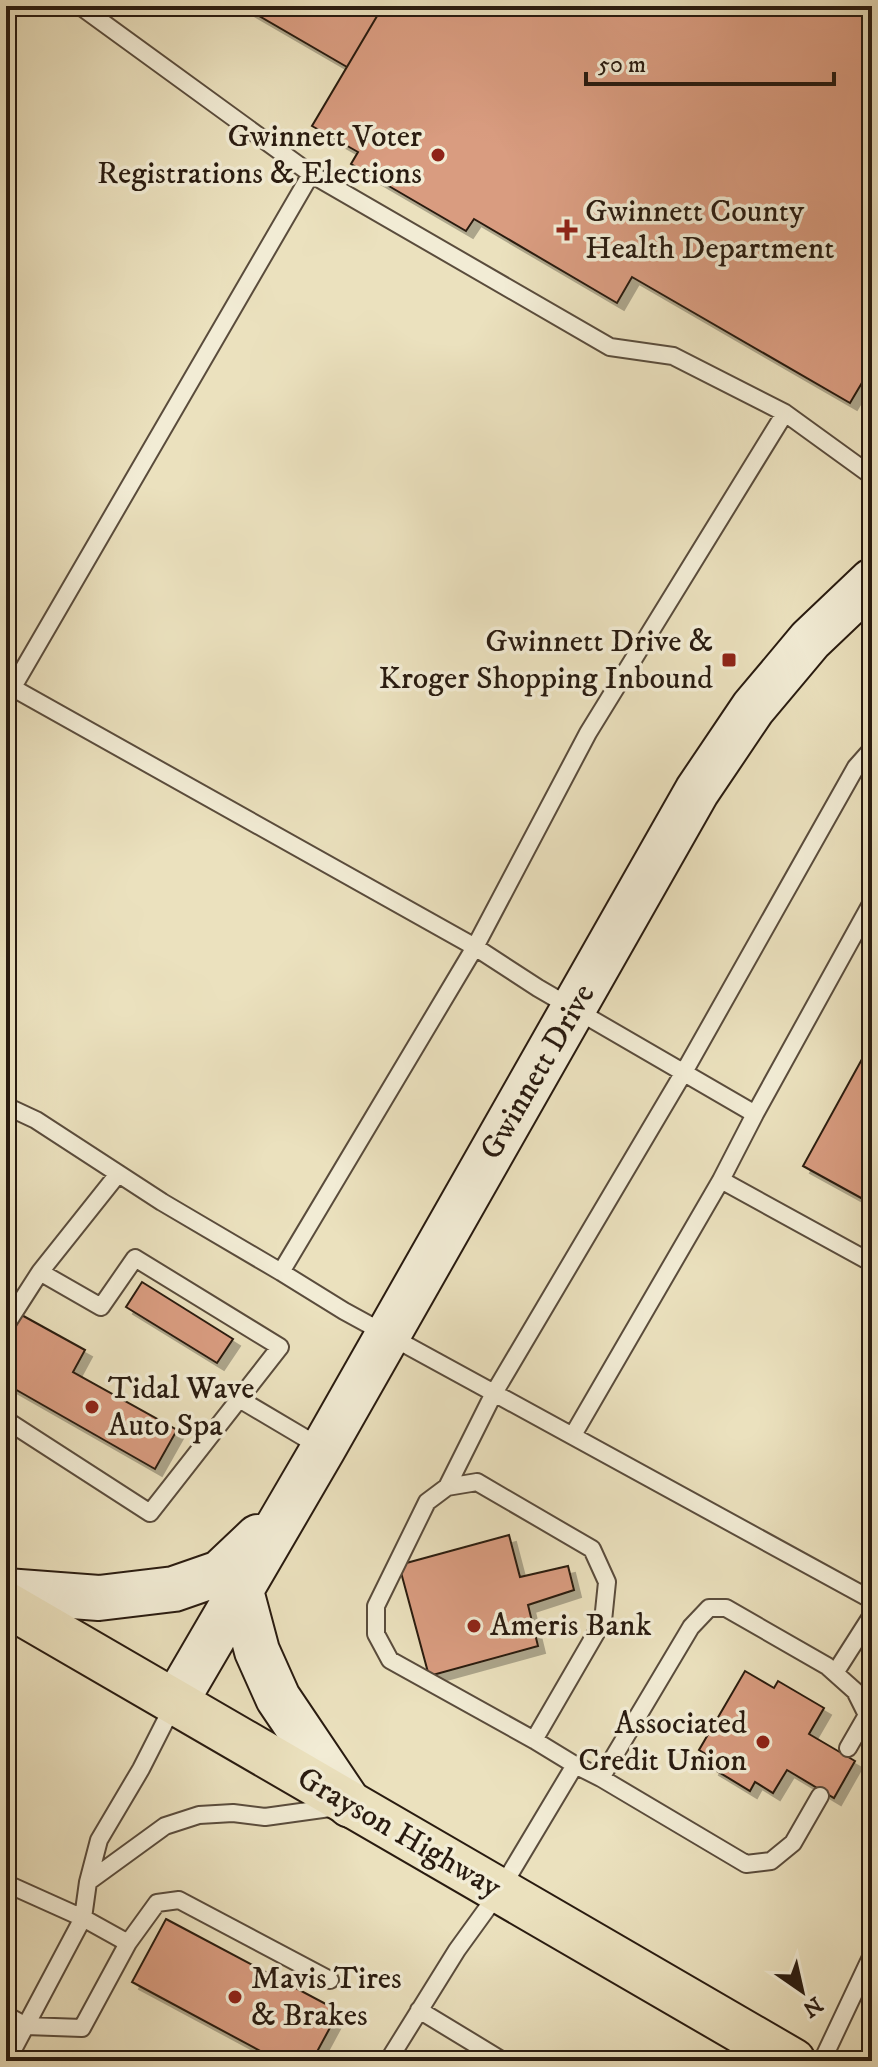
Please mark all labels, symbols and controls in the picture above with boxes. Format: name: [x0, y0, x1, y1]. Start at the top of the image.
scale bar: [586, 36, 834, 86]
text: 50 m: [598, 50, 646, 80]
place label: Gwinnett Voter Registrations & Elections: [97, 117, 422, 194]
marker: Gwinnett Voter Registrations & Elections: [429, 146, 447, 164]
place label: Gwinnett County Health Department: [585, 192, 835, 269]
marker: Gwinnett County Health Department: [556, 219, 578, 241]
place label: Gwinnett Drive & Kroger Shopping Inbound: [378, 622, 713, 699]
marker: Gwinnett Drive & Kroger Shopping Inbound: [720, 651, 738, 669]
street label: Gwinnett Drive: [472, 977, 604, 1167]
place label: Tidal Wave Auto Spa: [108, 1369, 255, 1446]
marker: Tidal Wave Auto Spa: [83, 1398, 101, 1416]
place label: Ameris Bank: [490, 1606, 652, 1646]
marker: Ameris Bank: [465, 1617, 483, 1635]
place label: Associated Credit Union: [578, 1704, 747, 1781]
marker: Associated Credit Union: [754, 1733, 772, 1751]
street label: Grayson Highway: [290, 1758, 509, 1908]
north arrow: [762, 1951, 842, 2031]
place label: Mavis Tires & Brakes: [251, 1959, 402, 2036]
marker: Mavis Tires & Brakes: [226, 1988, 244, 2006]
text: N: [797, 1990, 827, 2023]

